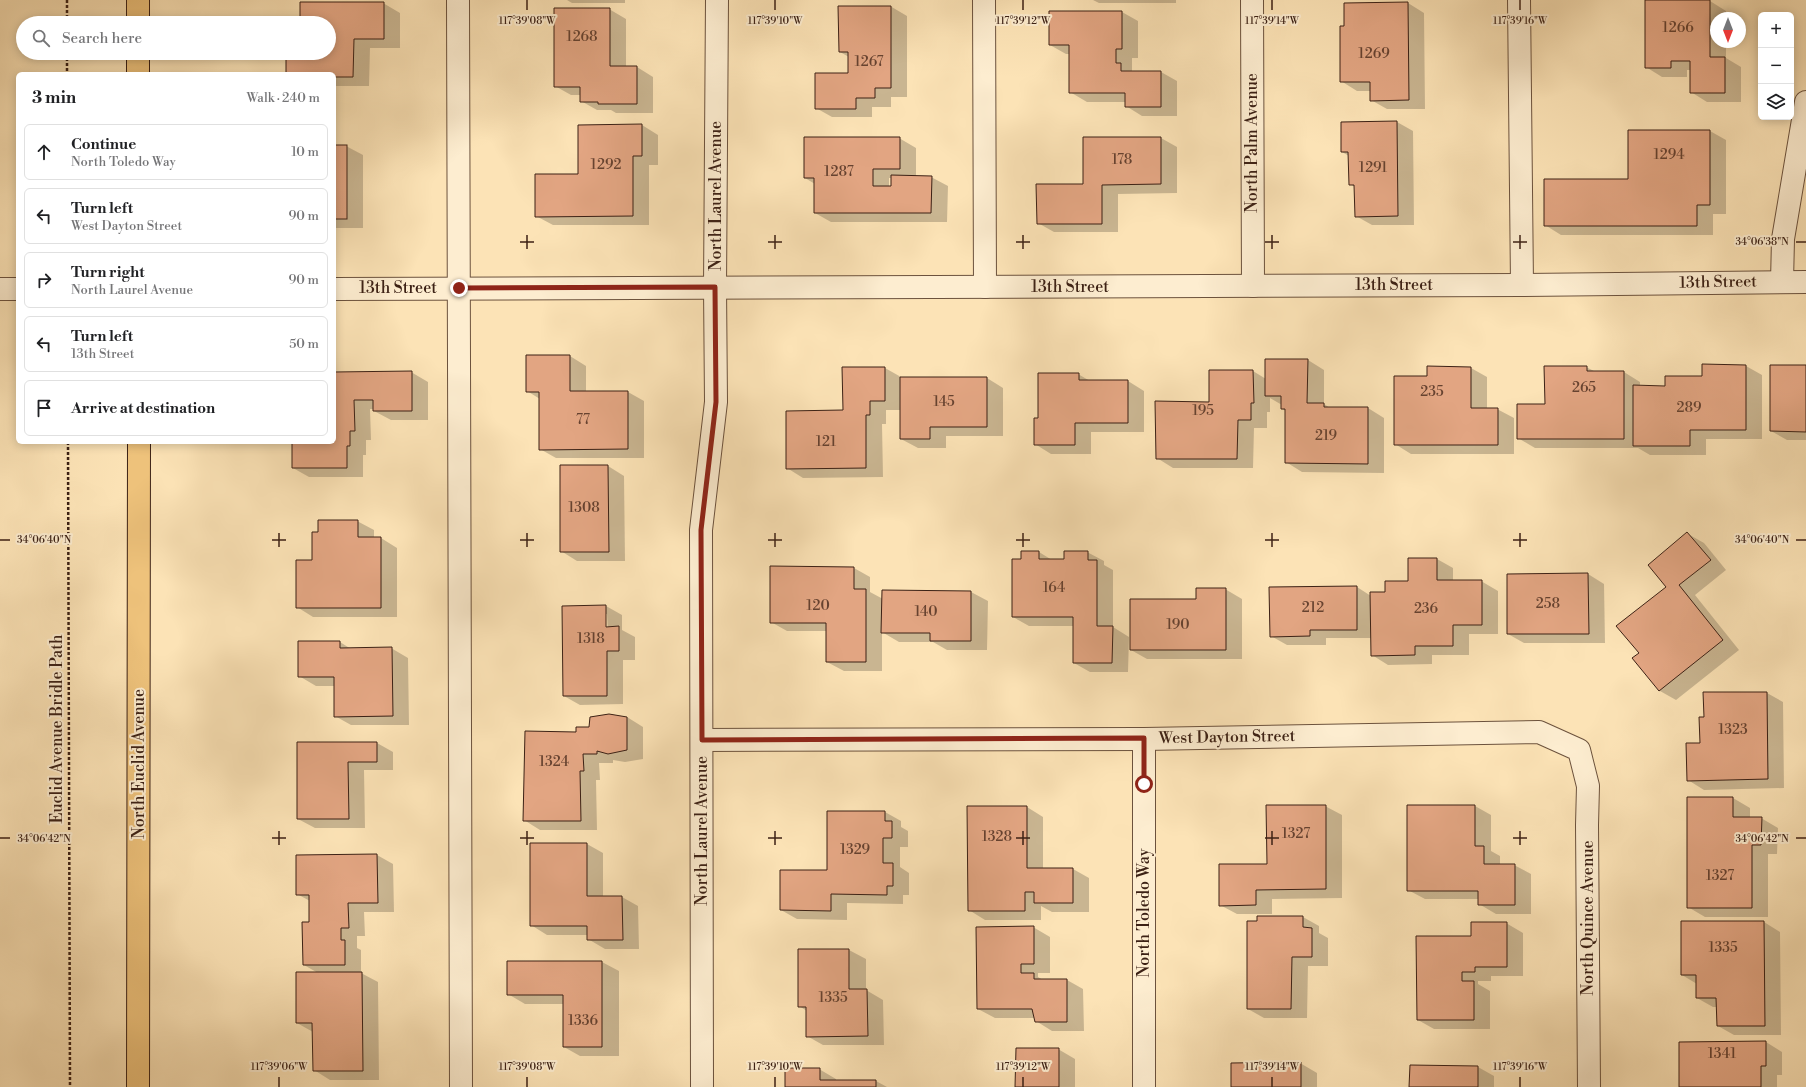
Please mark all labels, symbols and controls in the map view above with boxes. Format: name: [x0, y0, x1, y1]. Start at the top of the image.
north arrow: [1710, 12, 1746, 48]
map controls: [1758, 12, 1794, 120]
button: +: [1758, 12, 1794, 48]
text: 117°39'08"W: [499, 15, 556, 27]
text: 117°39'10"W: [748, 15, 803, 27]
text: 117°39'12"W: [996, 15, 1051, 27]
text: 117°39'14"W: [1245, 15, 1300, 27]
text: 117°39'16"W: [1493, 15, 1548, 27]
search box: [16, 16, 336, 60]
house number: 1266: [1662, 19, 1694, 37]
icon: search: [30, 27, 52, 49]
house number: 1268: [566, 28, 598, 46]
text: Search here: [62, 29, 142, 48]
house number: 1269: [1358, 45, 1390, 63]
button: −: [1758, 48, 1794, 84]
house number: 1267: [854, 53, 884, 71]
street label: North Palm Avenue: [1242, 73, 1262, 213]
button: layers: [1758, 84, 1794, 120]
text: 3 min: [32, 87, 76, 109]
text: Walk · 240 m: [246, 90, 320, 106]
street label: North Laurel Avenue: [706, 121, 726, 271]
text: Continue: [71, 135, 136, 154]
icon: ahead: [33, 141, 55, 163]
text: 10 m: [291, 144, 319, 160]
house number: 1294: [1653, 146, 1685, 164]
house number: 178: [1112, 151, 1132, 169]
text: North Toledo Way: [71, 154, 176, 170]
house number: 1292: [591, 156, 621, 174]
house number: 1291: [1359, 159, 1387, 177]
house number: 1287: [824, 163, 854, 181]
text: Turn left: [71, 199, 133, 218]
icon: left: [33, 205, 55, 227]
text: 90 m: [288, 208, 319, 224]
text: West Dayton Street: [71, 218, 182, 234]
text: 34°06'38"N: [1735, 236, 1789, 248]
text: Turn right: [71, 263, 145, 282]
icon: right: [33, 269, 55, 291]
street label: 13th Street: [1679, 271, 1757, 293]
text: 90 m: [288, 272, 319, 288]
street label: 13th Street: [1355, 275, 1433, 295]
street label: 13th Street: [1031, 277, 1109, 297]
street label: 13th Street: [359, 278, 437, 298]
route end: [450, 279, 468, 297]
text: North Laurel Avenue: [71, 282, 193, 298]
text: Turn left: [71, 327, 133, 346]
icon: left: [33, 333, 55, 355]
text: 50 m: [289, 336, 319, 352]
text: 13th Street: [71, 346, 134, 362]
house number: 265: [1572, 379, 1596, 397]
house number: 235: [1420, 383, 1444, 401]
house number: 145: [933, 393, 955, 411]
icon: arrive: [33, 397, 55, 419]
text: Arrive at destination: [71, 399, 215, 418]
house number: 289: [1676, 399, 1702, 417]
house number: 195: [1192, 402, 1214, 420]
house number: 77: [576, 411, 590, 429]
house number: 219: [1315, 427, 1337, 445]
house number: 121: [816, 433, 836, 451]
house number: 1308: [568, 499, 600, 517]
text: 34°06'40"N: [17, 534, 72, 546]
text: 34°06'40"N: [1735, 534, 1790, 546]
house number: 164: [1043, 579, 1065, 597]
house number: 258: [1536, 595, 1560, 613]
house number: 120: [806, 597, 830, 615]
house number: 212: [1302, 599, 1324, 617]
house number: 236: [1414, 600, 1439, 618]
house number: 140: [914, 603, 938, 621]
house number: 190: [1166, 616, 1190, 634]
house number: 1318: [577, 630, 605, 648]
street label: Euclid Avenue Bridle Path: [47, 634, 67, 824]
street label: North Euclid Avenue: [129, 689, 149, 839]
house number: 1323: [1718, 721, 1748, 739]
street label: West Dayton Street: [1158, 726, 1296, 748]
house number: 1324: [539, 753, 569, 771]
street label: North Laurel Avenue: [692, 756, 712, 906]
route start: [1135, 775, 1153, 793]
house number: 1327: [1282, 825, 1310, 843]
house number: 1328: [982, 828, 1012, 846]
text: 34°06'42"N: [17, 833, 71, 845]
text: 34°06'42"N: [1735, 833, 1789, 845]
street label: North Quince Avenue: [1578, 840, 1598, 996]
house number: 1329: [840, 841, 870, 859]
street label: North Toledo Way: [1134, 848, 1154, 977]
house number: 1327: [1706, 867, 1734, 885]
house number: 1335: [1708, 939, 1738, 957]
house number: 1335: [818, 989, 848, 1007]
house number: 1336: [568, 1012, 598, 1030]
house number: 1341: [1708, 1045, 1736, 1063]
text: 117°39'06"W: [251, 1061, 308, 1073]
text: 117°39'08"W: [499, 1061, 556, 1073]
text: 117°39'10"W: [748, 1061, 803, 1073]
text: 117°39'12"W: [996, 1061, 1051, 1073]
text: 117°39'14"W: [1245, 1061, 1300, 1073]
text: 117°39'16"W: [1493, 1061, 1548, 1073]

